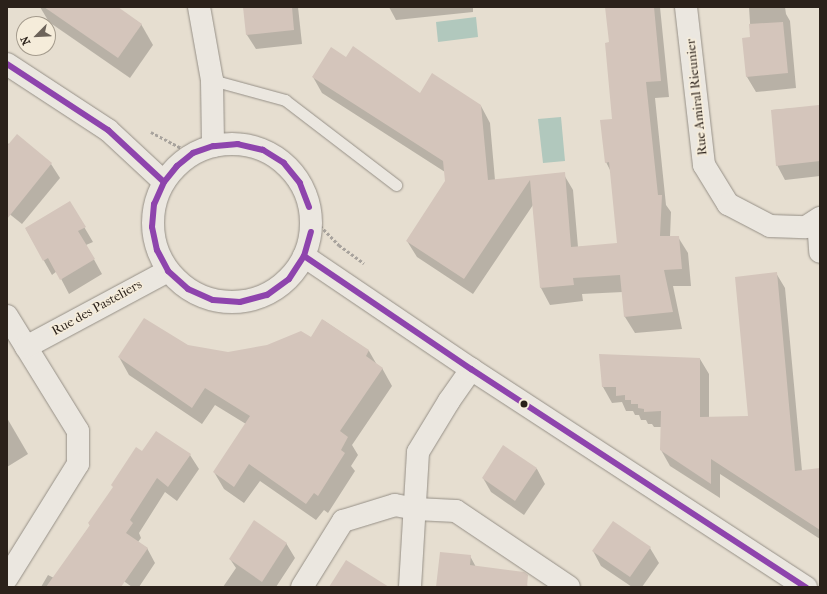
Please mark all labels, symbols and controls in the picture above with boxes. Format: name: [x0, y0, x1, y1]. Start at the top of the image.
north arrow: [16, 16, 56, 56]
text: N: [18, 34, 33, 47]
street label: Rue Amiral Rieunier: [683, 38, 711, 156]
street label: Rue des Pasteliers: [49, 277, 145, 339]
unlabelled marker: [519, 399, 529, 409]

